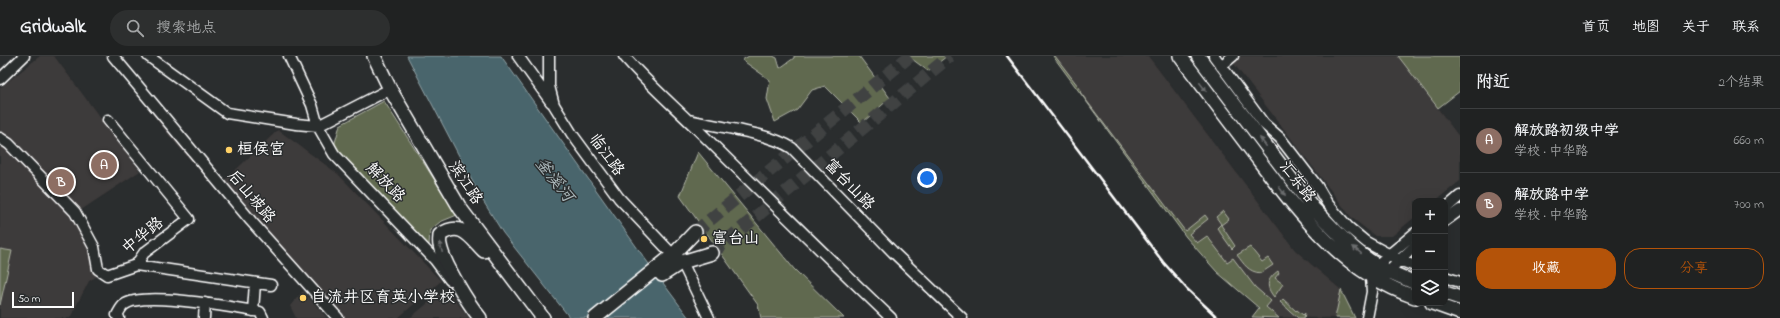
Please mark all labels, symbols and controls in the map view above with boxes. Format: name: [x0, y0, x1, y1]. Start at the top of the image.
search box: [110, 10, 390, 46]
text: Gridwalk: [20, 14, 86, 41]
icon: search: [124, 17, 146, 39]
text: 搜索地点: [156, 17, 216, 39]
text: 首页: [1582, 17, 1610, 38]
text: 地图: [1632, 17, 1660, 38]
text: 关于: [1682, 17, 1710, 38]
text: 联系: [1732, 17, 1760, 38]
text: 附近: [1476, 70, 1510, 95]
text: 2个结果: [1719, 73, 1764, 92]
one-way arrow: [1199, 82, 1207, 92]
text: 解放路初级中学: [1514, 120, 1619, 142]
street label: 临江路: [582, 129, 630, 181]
text: A: [1485, 131, 1493, 150]
text: 660 m: [1734, 131, 1764, 150]
one-way arrow: [1259, 136, 1267, 147]
place label: 桓侯宫: [237, 138, 285, 162]
text: 学校 · 中华路: [1514, 142, 1588, 161]
marker: 桓侯宫: [224, 145, 234, 155]
pin: A: [91, 150, 117, 180]
water label: 釜溪河: [528, 152, 581, 210]
street label: 富台山路: [818, 154, 880, 216]
street label: 滨江路: [442, 156, 488, 210]
street label: 汇东路: [1273, 156, 1321, 208]
street label: 解放路: [360, 157, 410, 209]
street label: 后山坡路: [221, 165, 281, 229]
pin: B: [48, 167, 74, 197]
your location: [917, 168, 937, 188]
text: 解放路中学: [1514, 184, 1589, 206]
one-way arrow: [1278, 185, 1286, 196]
text: B: [1485, 195, 1493, 214]
text: 700 m: [1734, 195, 1764, 214]
map controls: [1412, 198, 1448, 306]
button: +: [1412, 198, 1448, 234]
text: 学校 · 中华路: [1514, 206, 1588, 225]
street label: 中华路: [117, 212, 169, 260]
place label: 富台山: [712, 227, 760, 251]
marker: 富台山: [699, 234, 709, 244]
button: −: [1412, 234, 1448, 270]
one-way arrow: [438, 241, 444, 253]
one-way arrow: [1352, 246, 1362, 254]
button: 收藏: [1476, 248, 1616, 289]
button: 分享: [1624, 248, 1764, 289]
button: layers: [1412, 270, 1448, 306]
place label: 自流井区育英小学校: [311, 286, 455, 310]
scale bar: [12, 290, 74, 309]
text: 50 m: [18, 291, 40, 307]
marker: 自流井区育英小学校: [298, 293, 308, 303]

